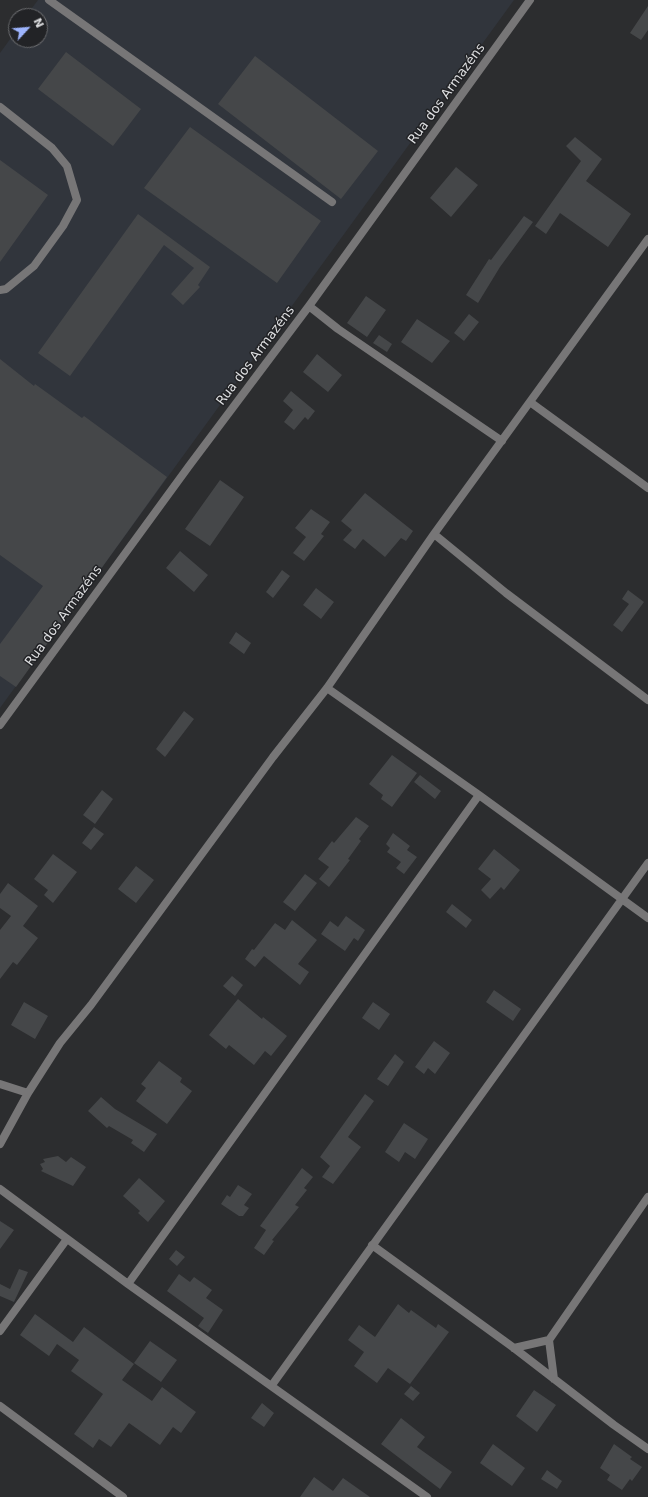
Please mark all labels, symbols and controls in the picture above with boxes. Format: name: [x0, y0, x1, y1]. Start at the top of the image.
north arrow: [8, 8, 48, 48]
text: N: [30, 16, 46, 30]
street label: Rua dos Armazéns: [405, 41, 489, 147]
street label: Rua dos Armazéns: [214, 303, 298, 409]
street label: Rua dos Armazéns: [22, 563, 106, 669]

